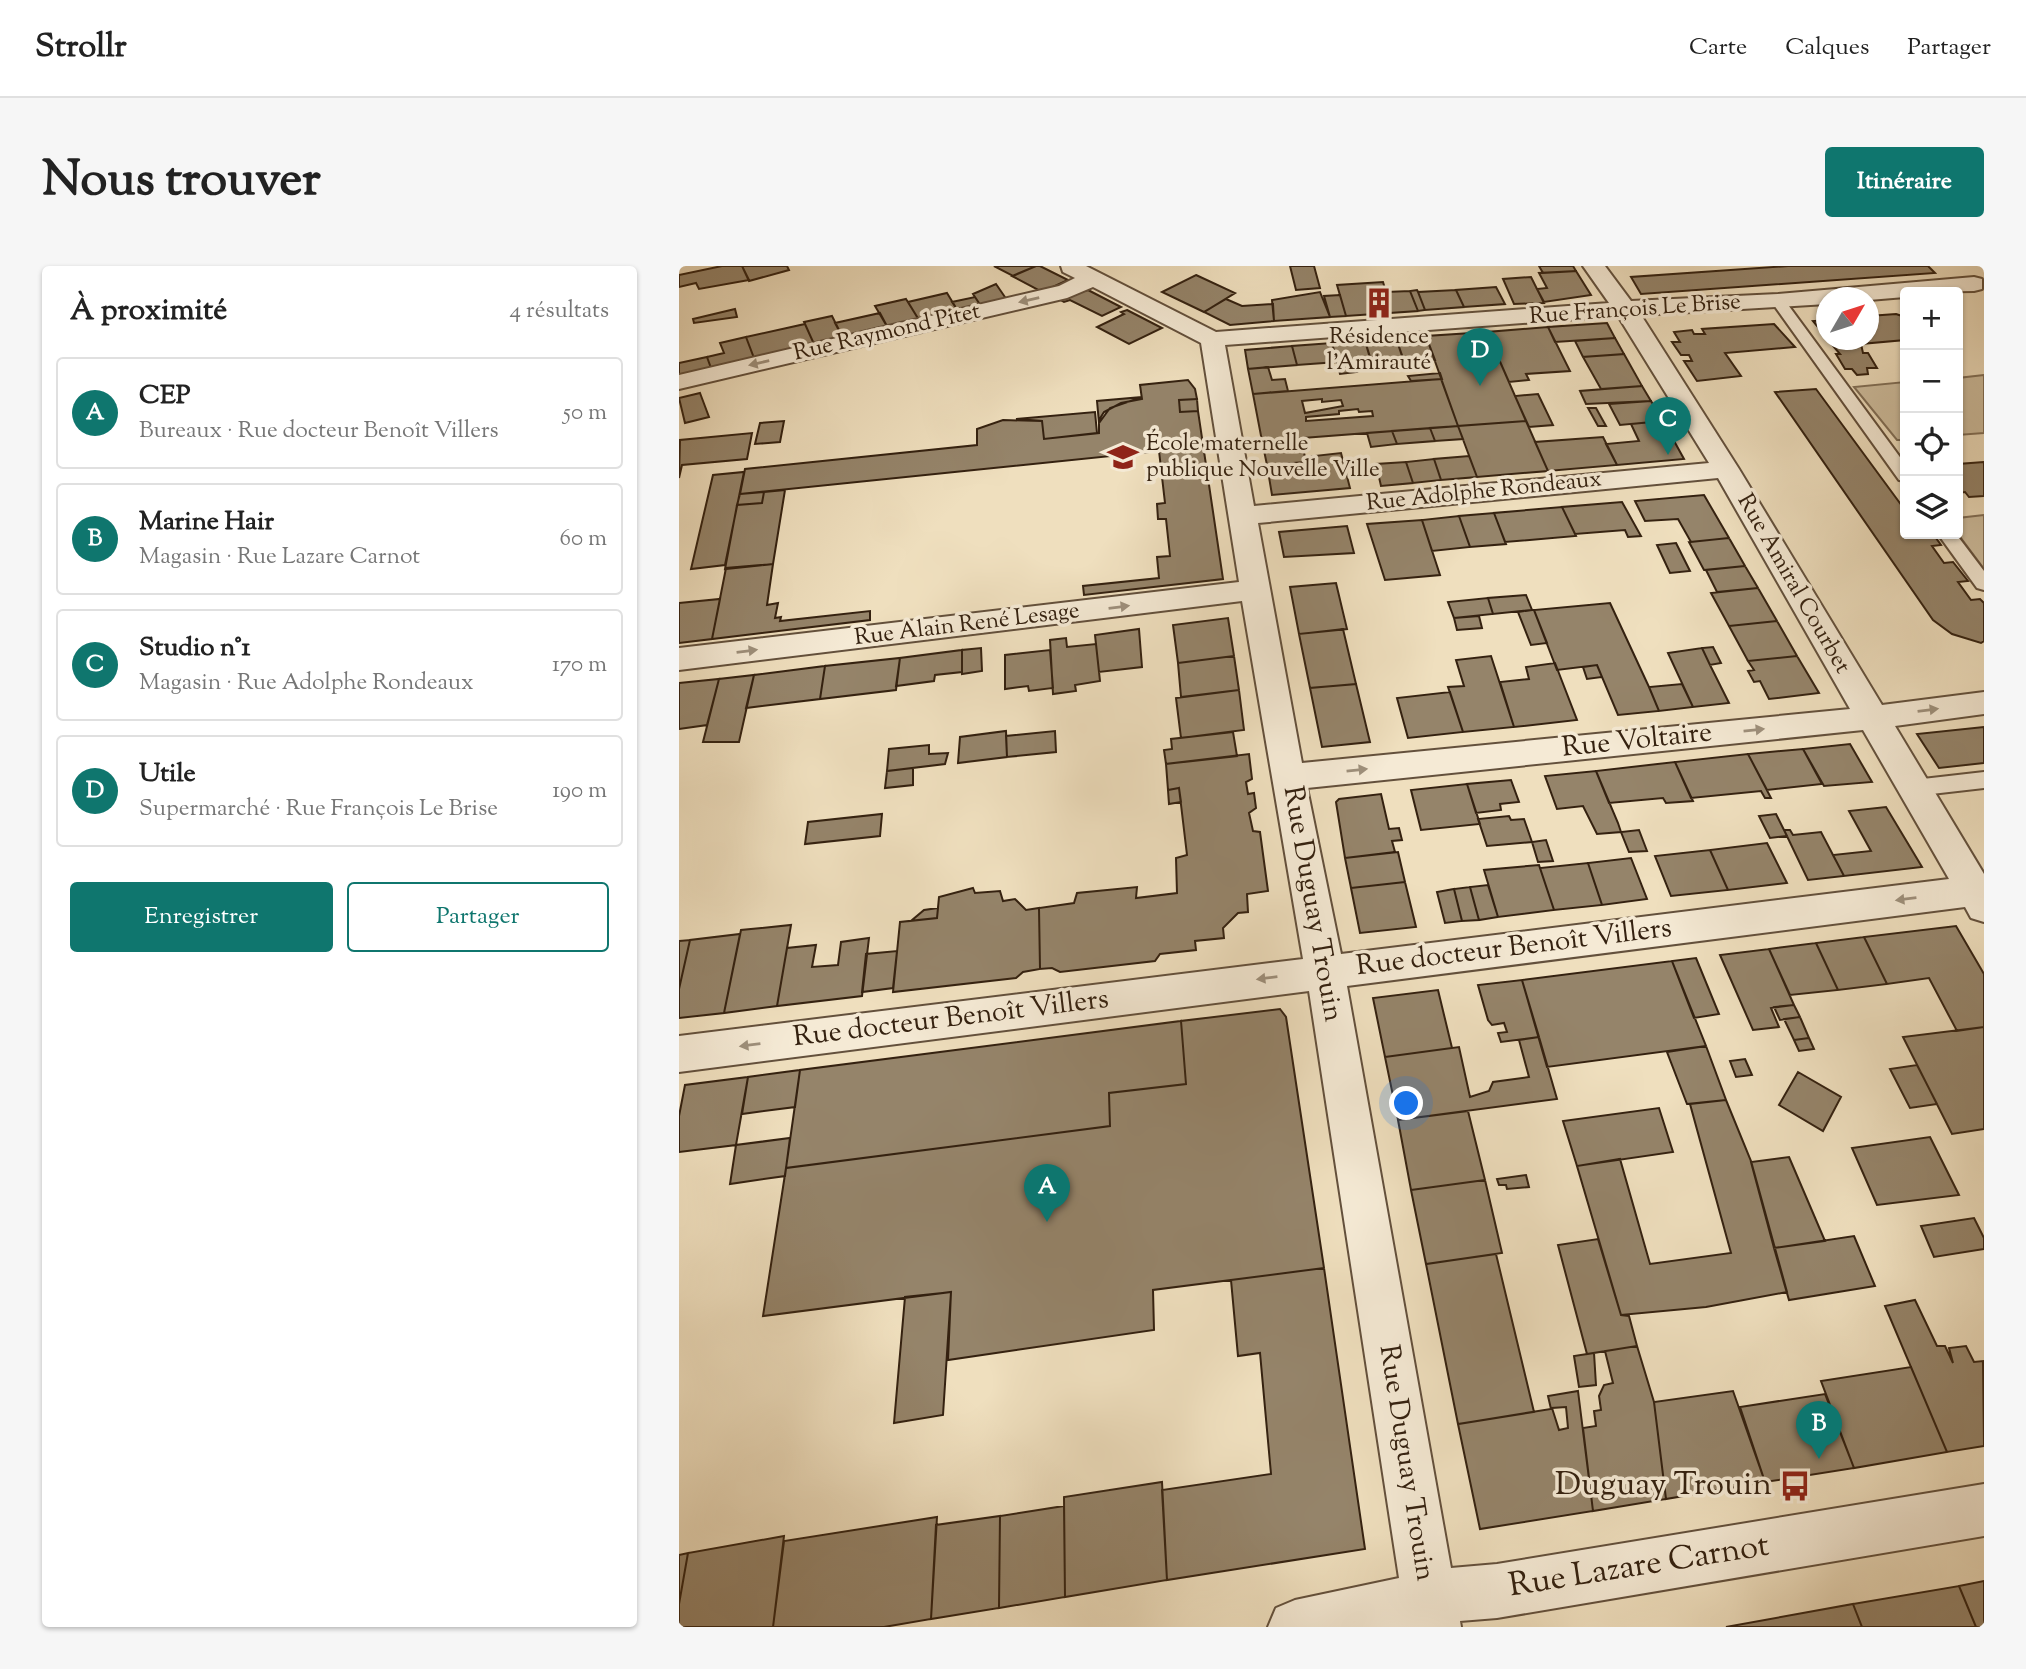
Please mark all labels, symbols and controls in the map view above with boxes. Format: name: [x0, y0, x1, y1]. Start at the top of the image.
text: Strollr: [35, 24, 127, 72]
text: Carte: [1689, 31, 1747, 65]
text: Calques: [1785, 31, 1869, 65]
text: Partager: [1907, 31, 1991, 65]
text: Nous trouver: [42, 147, 321, 217]
button: Itinéraire: [1825, 147, 1984, 217]
building icon: Résidence l'Amirauté: [1362, 286, 1396, 320]
street label: Rue François Le Brise: [1528, 286, 1742, 334]
north arrow: [1816, 287, 1879, 350]
map controls: [1900, 287, 1963, 539]
button: +: [1900, 287, 1963, 350]
text: À proximité: [70, 290, 227, 333]
text: 4 résultats: [510, 295, 609, 328]
street label: Rue Raymond Pitet: [790, 295, 984, 371]
one-way arrow: [1017, 295, 1039, 306]
place label: Résidence l'Amirauté: [1327, 321, 1431, 380]
pin: D: [1457, 328, 1503, 386]
button: −: [1900, 350, 1963, 413]
one-way arrow: [748, 358, 770, 369]
text: CEP: [139, 378, 190, 415]
text: A: [86, 397, 104, 430]
text: 50 m: [563, 397, 607, 430]
pin: C: [1645, 397, 1691, 455]
button: locate: [1900, 413, 1963, 476]
text: Bureaux · Rue docteur Benoît Villers: [139, 415, 499, 448]
place label: École maternelle publique Nouvelle Ville: [1146, 428, 1380, 487]
school or university icon: École maternelle publique Nouvelle Ville: [1106, 440, 1140, 474]
street label: Rue Adolphe Rondeaux: [1365, 463, 1603, 521]
button: layers: [1900, 476, 1963, 539]
street label: Rue Amiral Courbet: [1728, 488, 1858, 680]
text: Marine Hair: [139, 504, 274, 541]
text: B: [88, 523, 102, 556]
text: 60 m: [559, 523, 607, 556]
text: Magasin · Rue Lazare Carnot: [139, 541, 420, 574]
street label: Rue Alain René Lesage: [852, 595, 1082, 655]
one-way arrow: [1108, 601, 1130, 612]
text: Studio n°1: [139, 630, 250, 667]
one-way arrow: [736, 645, 758, 656]
text: C: [86, 649, 104, 682]
text: 170 m: [552, 649, 607, 682]
text: Magasin · Rue Adolphe Rondeaux: [139, 667, 474, 700]
one-way arrow: [1917, 705, 1939, 716]
street label: Rue Voltaire: [1560, 713, 1714, 769]
one-way arrow: [1743, 724, 1765, 735]
text: Utile: [139, 756, 196, 793]
one-way arrow: [1346, 764, 1368, 775]
text: D: [86, 775, 104, 808]
text: 190 m: [552, 775, 607, 808]
street label: Rue Duguay Trouin: [1272, 783, 1352, 1025]
text: Supermarché · Rue François Le Brise: [139, 793, 498, 826]
button: Enregistrer: [70, 882, 333, 952]
button: Partager: [347, 882, 609, 952]
one-way arrow: [1895, 894, 1917, 905]
street label: Rue docteur Benoît Villers: [1354, 909, 1674, 987]
one-way arrow: [1256, 973, 1278, 984]
street label: Rue docteur Benoît Villers: [791, 980, 1111, 1058]
one-way arrow: [739, 1039, 761, 1050]
your location: [1389, 1086, 1423, 1120]
pin: A: [1024, 1164, 1070, 1222]
street label: Rue Duguay Trouin: [1368, 1342, 1444, 1584]
pin: B: [1796, 1401, 1842, 1459]
place label: Duguay Trouin: [1555, 1462, 1772, 1510]
bus stop icon: Duguay Trouin: [1778, 1469, 1812, 1503]
street label: Rue Lazare Carnot: [1505, 1523, 1773, 1611]

